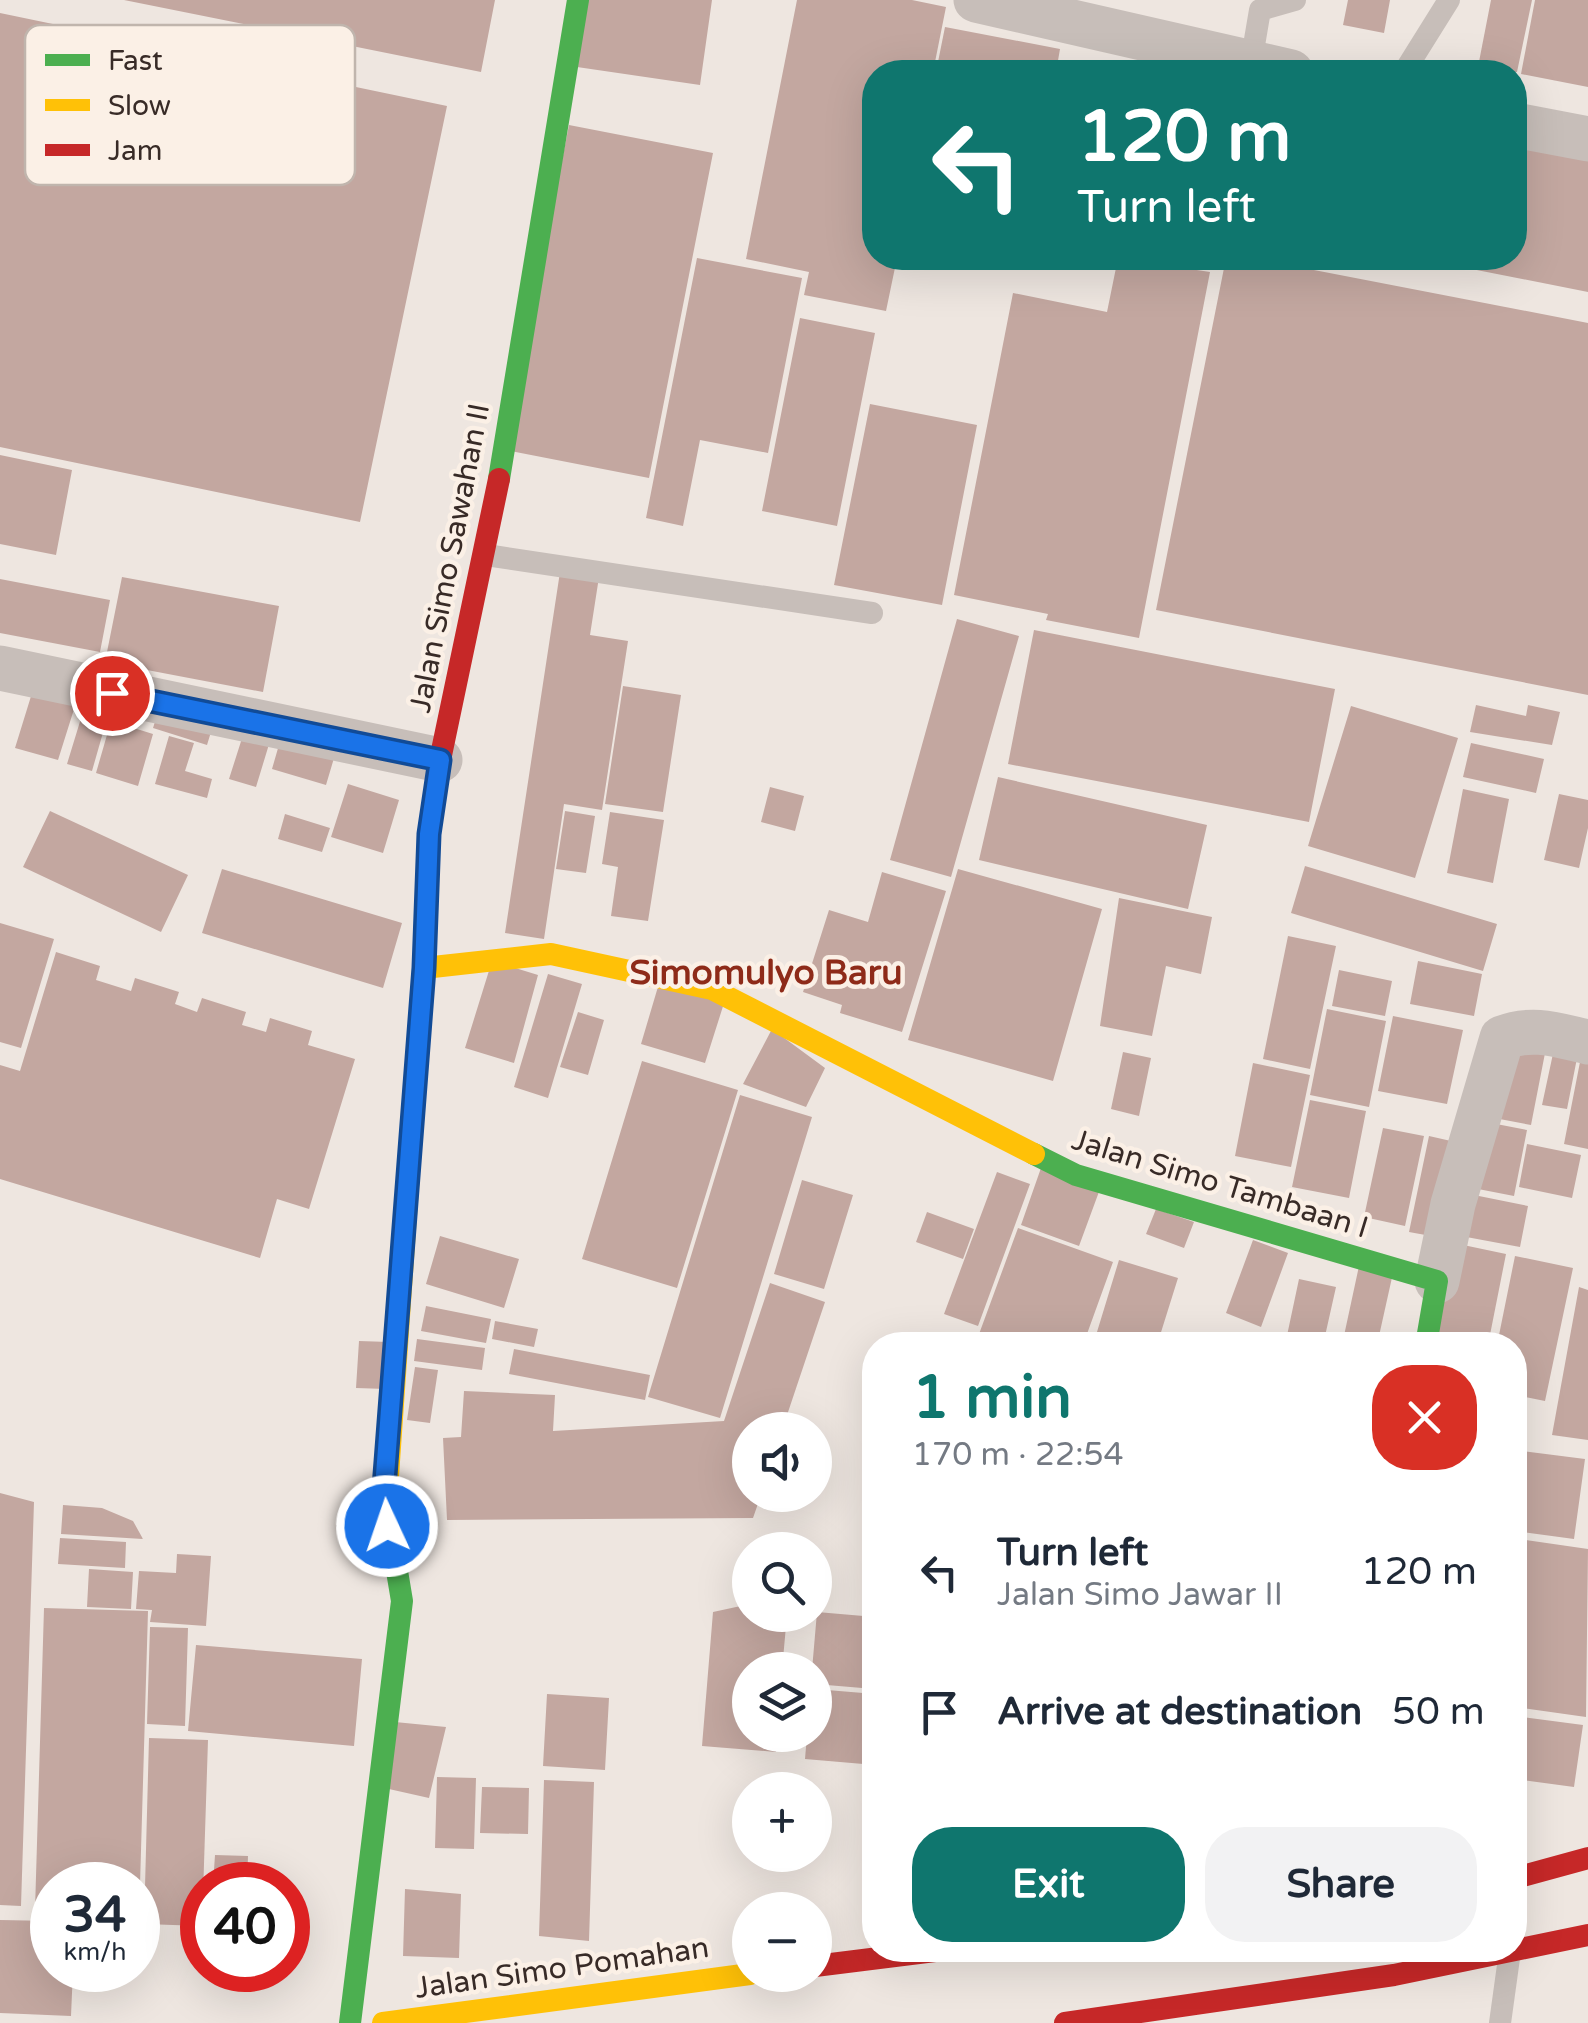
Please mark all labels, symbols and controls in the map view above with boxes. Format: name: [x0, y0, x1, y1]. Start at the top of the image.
legend: [25, 25, 355, 185]
text: Fast: [108, 44, 163, 78]
text: Slow: [108, 89, 171, 123]
text: 120 m: [1077, 96, 1291, 180]
icon: left: [912, 100, 1042, 230]
text: Jam: [108, 134, 163, 168]
text: Turn left: [1077, 181, 1256, 235]
street label: Jalan Simo Sawahan II: [402, 400, 498, 716]
pin: [70, 651, 155, 736]
icon: arrive: [85, 666, 140, 721]
district label: Simomulyo Baru: [630, 952, 902, 994]
street label: Jalan Simo Tambaan I: [1067, 1121, 1373, 1247]
text: 1 min: [912, 1362, 1072, 1434]
button: close: [1372, 1365, 1477, 1470]
map controls: [732, 1412, 832, 1992]
button: sound: [732, 1412, 832, 1512]
text: 170 m · 22:54: [912, 1436, 1124, 1474]
position arrow: [335, 1474, 439, 1578]
text: Turn left: [997, 1530, 1148, 1576]
button: search: [732, 1532, 832, 1632]
icon: left: [912, 1545, 967, 1600]
text: 120 m: [1361, 1549, 1477, 1595]
text: Jalan Simo Jawar II: [997, 1576, 1283, 1614]
button: layers: [732, 1652, 832, 1752]
icon: arrive: [912, 1685, 967, 1740]
text: Arrive at destination: [997, 1689, 1362, 1735]
text: 50 m: [1392, 1689, 1485, 1735]
button: +: [732, 1772, 832, 1872]
button: Exit: [912, 1827, 1185, 1942]
button: Share: [1205, 1827, 1477, 1942]
speed limit sign: 40: [180, 1862, 310, 1992]
text: 34: [64, 1885, 126, 1945]
button: −: [732, 1892, 832, 1992]
street label: Jalan Simo Pomahan: [413, 1929, 711, 2007]
text: km/h: [64, 1937, 126, 1967]

